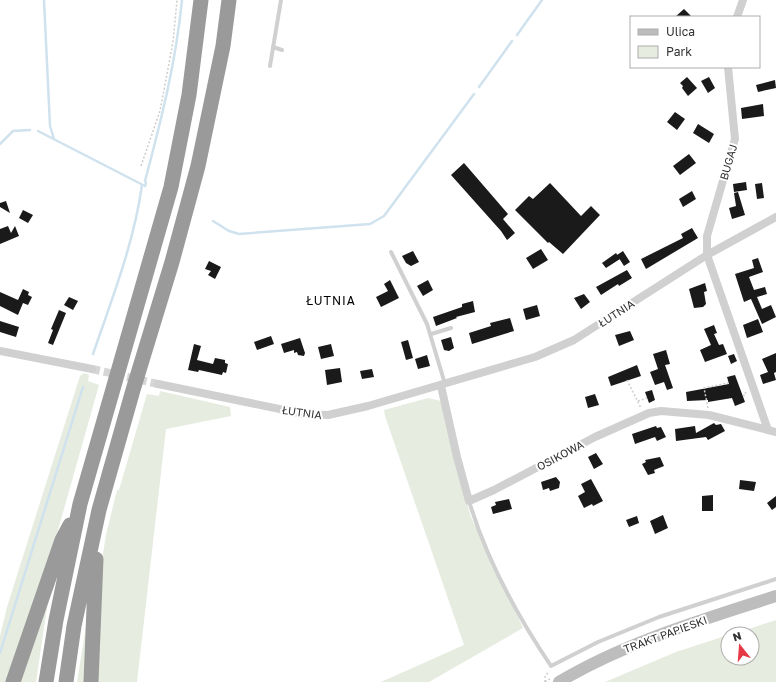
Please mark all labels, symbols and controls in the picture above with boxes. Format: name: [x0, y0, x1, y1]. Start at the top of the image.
legend: [630, 16, 760, 68]
text: Ulica: [666, 24, 695, 39]
text: Park: [666, 44, 692, 59]
street label: BUGAJ: [717, 143, 739, 181]
district label: ŁUTNIA: [306, 293, 356, 308]
street label: ŁUTNIA: [596, 296, 637, 329]
street label: ŁUTNIA: [281, 403, 323, 421]
street label: OSIKOWA: [534, 437, 586, 473]
street label: TRAKT PAPIESKI: [621, 613, 709, 655]
north arrow: [720, 626, 760, 666]
text: N: [731, 629, 743, 643]

